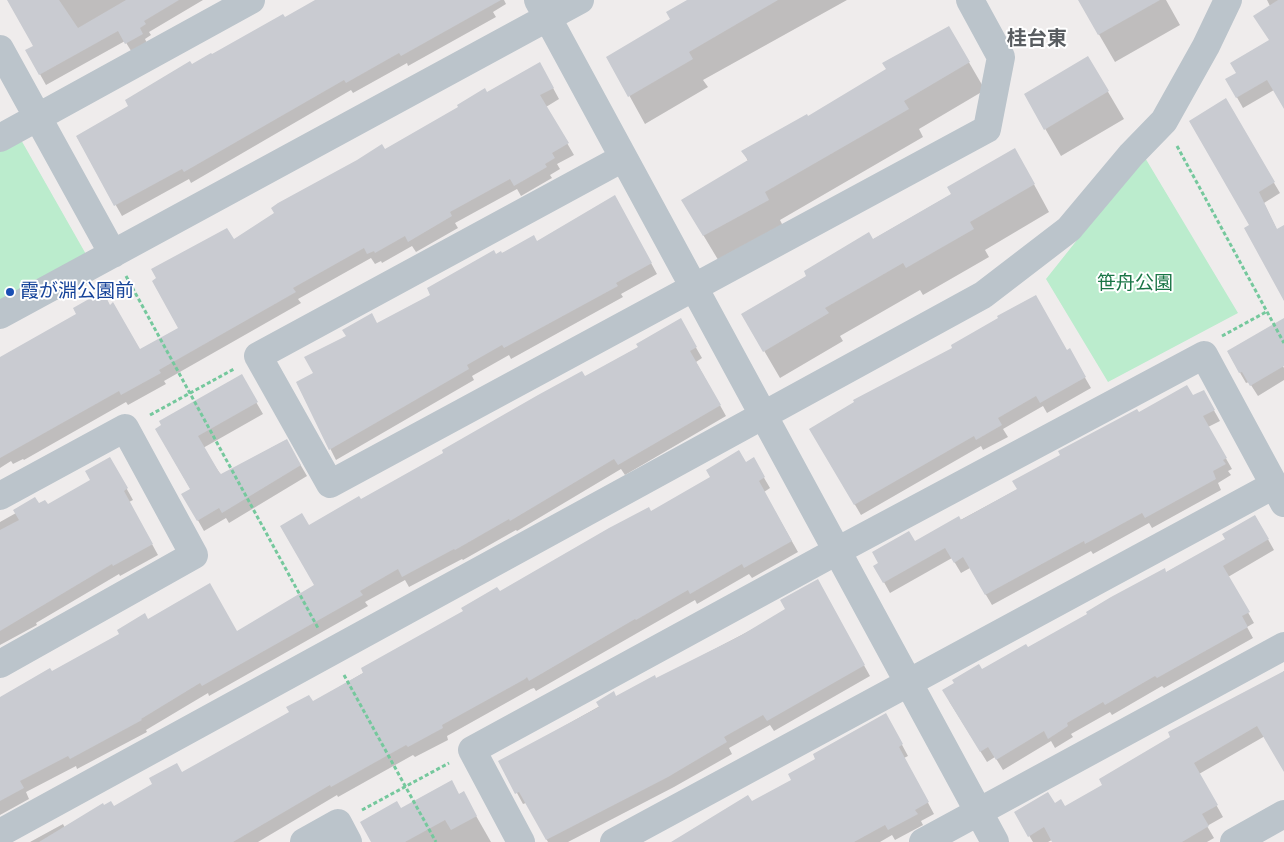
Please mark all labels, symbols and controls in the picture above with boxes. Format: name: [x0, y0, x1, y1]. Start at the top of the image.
district label: 桂台東: [1007, 28, 1067, 52]
park label: 笹舟公園: [1097, 273, 1173, 295]
place label: 霞が淵公園前: [20, 281, 134, 303]
marker: 霞が淵公園前: [4, 286, 16, 298]

